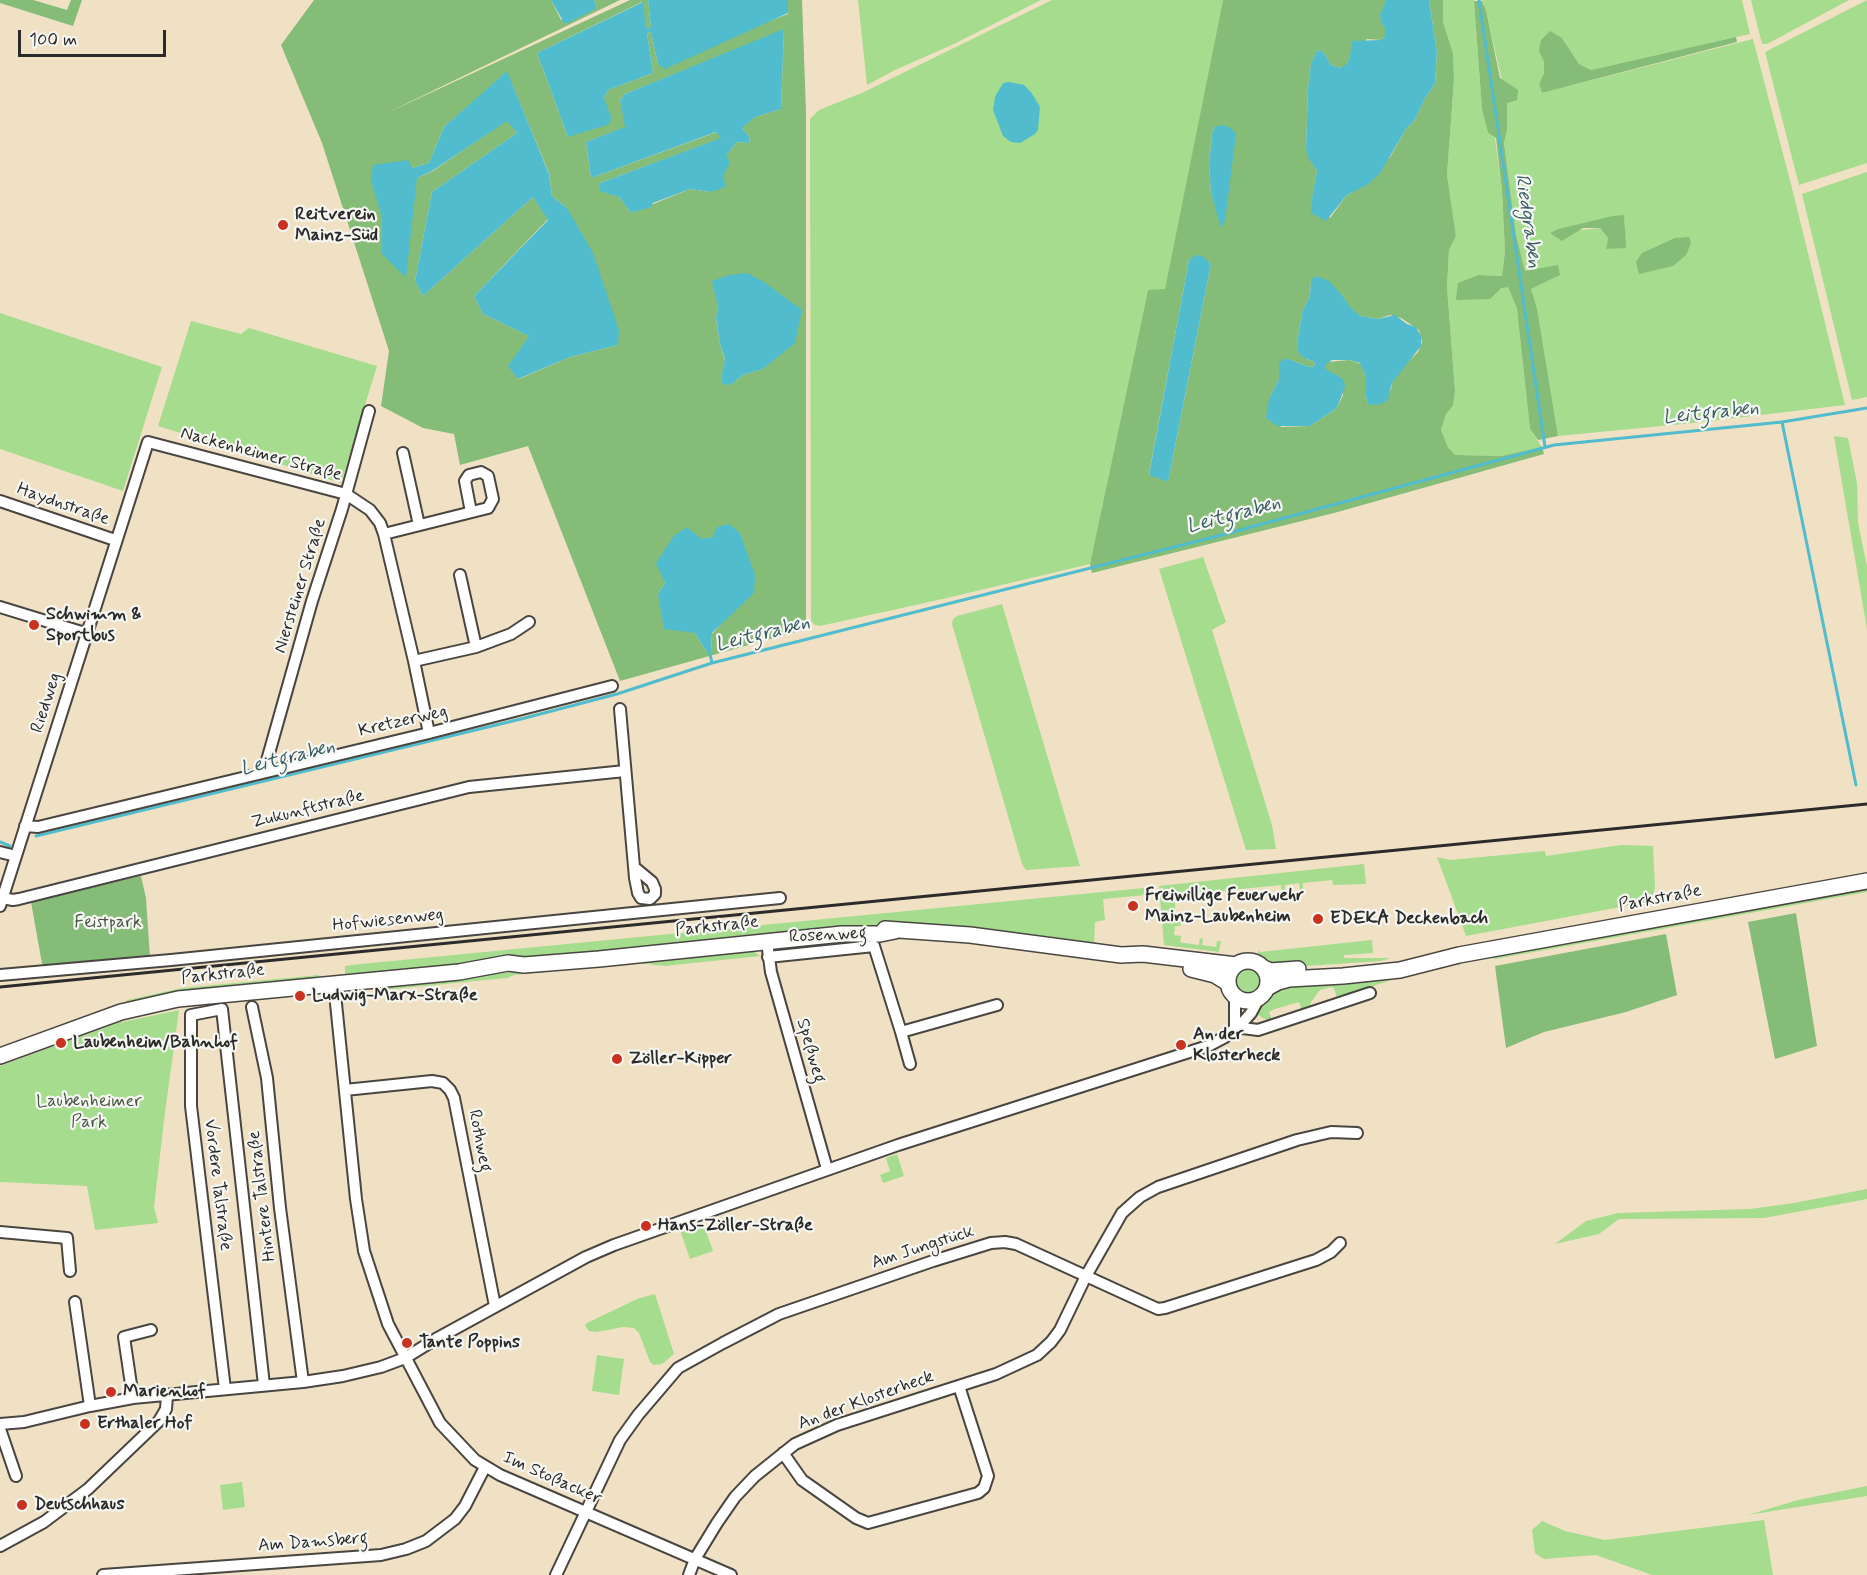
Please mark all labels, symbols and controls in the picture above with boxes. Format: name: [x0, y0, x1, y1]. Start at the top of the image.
scale bar: [21, 18, 170, 56]
text: 100 m: [29, 28, 77, 52]
water label: Riedgraben: [1509, 172, 1545, 270]
place label: Reitverein Mainz-Süd: [295, 204, 378, 246]
marker: Reitverein Mainz-Süd: [276, 218, 290, 232]
water label: Leitgraben: [1662, 397, 1760, 431]
street label: Nackenheimer Straße: [178, 423, 344, 487]
street label: Haydnstraße: [14, 479, 112, 531]
water label: Leitgraben: [1184, 492, 1284, 540]
street label: Niersteiner Straße: [270, 516, 332, 656]
place label: Schwimm & Sportbus: [46, 604, 142, 646]
water label: Leitgraben: [713, 612, 813, 658]
marker: Schwimm & Sportbus: [27, 618, 41, 632]
street label: Riedweg: [27, 670, 67, 736]
street label: Kretzerweg: [356, 701, 450, 743]
water label: Leitgraben: [238, 736, 338, 782]
street label: Zukunftstraße: [250, 786, 366, 834]
street label: Parkstraße: [1617, 880, 1703, 918]
place label: Freiwillige Feuerwehr Mainz-Laubenheim: [1145, 885, 1304, 928]
marker: Freiwillige Feuerwehr Mainz-Laubenheim: [1126, 899, 1140, 913]
street label: Hofwiesenweg: [332, 904, 444, 938]
place label: EDEKA Deckenbach: [1330, 908, 1488, 930]
park label: Feistpark: [74, 912, 142, 934]
street label: Parkstraße: [674, 912, 760, 942]
marker: EDEKA Deckenbach: [1311, 912, 1325, 926]
street label: Rosenweg: [789, 923, 867, 949]
street label: Parkstraße: [180, 960, 266, 990]
place label: Ludwig-Marx-Straße: [312, 985, 478, 1007]
marker: Ludwig-Marx-Straße: [293, 989, 307, 1003]
street label: Speßweg: [790, 1016, 830, 1086]
place label: An der Klosterheck: [1193, 1024, 1280, 1066]
place label: Laubenheim/Bahnhof: [73, 1032, 238, 1054]
marker: Laubenheim/Bahnhof: [54, 1036, 68, 1050]
marker: An der Klosterheck: [1174, 1038, 1188, 1052]
place label: Zöller-Kipper: [629, 1048, 732, 1070]
marker: Zöller-Kipper: [610, 1052, 624, 1066]
park label: Laubenheimer Park: [36, 1091, 142, 1134]
street label: Rothweg: [462, 1108, 496, 1174]
street label: Vordere Talstraße: [198, 1118, 236, 1252]
street label: Hintere Talstraße: [244, 1129, 282, 1263]
place label: Hans-Zöller-Straße: [658, 1215, 813, 1237]
marker: Hans-Zöller-Straße: [639, 1219, 653, 1233]
street label: Am Jungstück: [869, 1221, 977, 1275]
place label: Tante Poppins: [419, 1332, 520, 1354]
marker: Tante Poppins: [400, 1336, 414, 1350]
street label: An der Klosterheck: [795, 1366, 937, 1436]
place label: Marienhof: [123, 1381, 206, 1403]
marker: Marienhof: [104, 1385, 118, 1399]
place label: Erthaler Hof: [97, 1413, 192, 1435]
marker: Erthaler Hof: [78, 1417, 92, 1431]
street label: Im Stoßacker: [499, 1448, 605, 1510]
place label: Deutschhaus: [34, 1494, 124, 1516]
marker: Deutschhaus: [15, 1498, 29, 1512]
street label: Am Damsberg: [257, 1528, 369, 1558]

